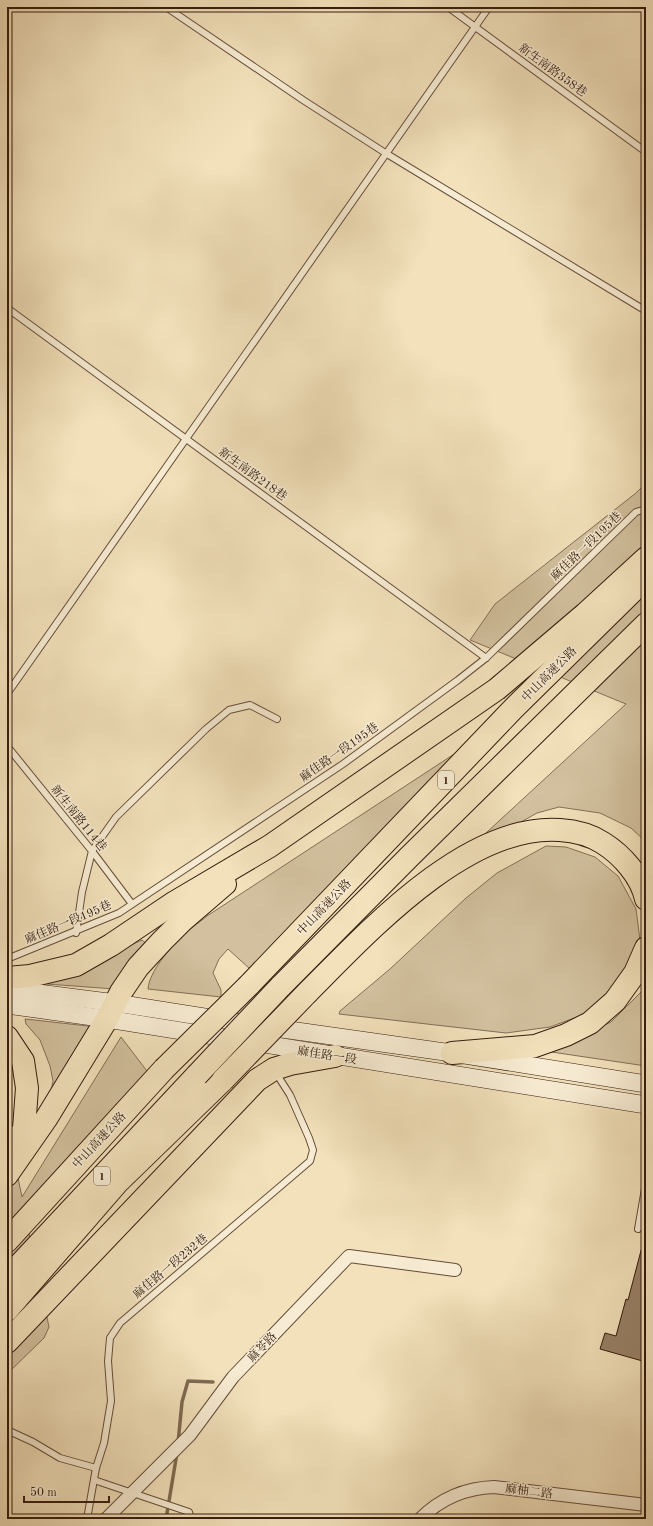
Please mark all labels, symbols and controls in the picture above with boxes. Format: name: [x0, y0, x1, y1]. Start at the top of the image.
street label: 新生南路358巷: [516, 41, 590, 99]
street label: 新生南路218巷: [216, 445, 290, 503]
street label: 麻佳路一段195巷: [548, 509, 624, 583]
street label: 中山高速公路: [519, 644, 579, 704]
street label: 麻佳路一段195巷: [297, 720, 381, 784]
road number: 1: [438, 771, 454, 789]
street label: 新生南路114巷: [48, 782, 110, 854]
street label: 中山高速公路: [294, 876, 354, 938]
street label: 麻佳路一段195巷: [23, 897, 113, 947]
street label: 麻佳路一段: [296, 1043, 358, 1067]
street label: 中山高速公路: [69, 1109, 129, 1171]
road number: 1: [94, 1167, 110, 1185]
street label: 麻佳路一段232巷: [130, 1231, 210, 1301]
street label: 麻苓路: [244, 1329, 280, 1365]
scale bar: [24, 1478, 109, 1504]
street label: 麻柚二路: [504, 1481, 554, 1501]
text: 50 m: [30, 1486, 57, 1499]

